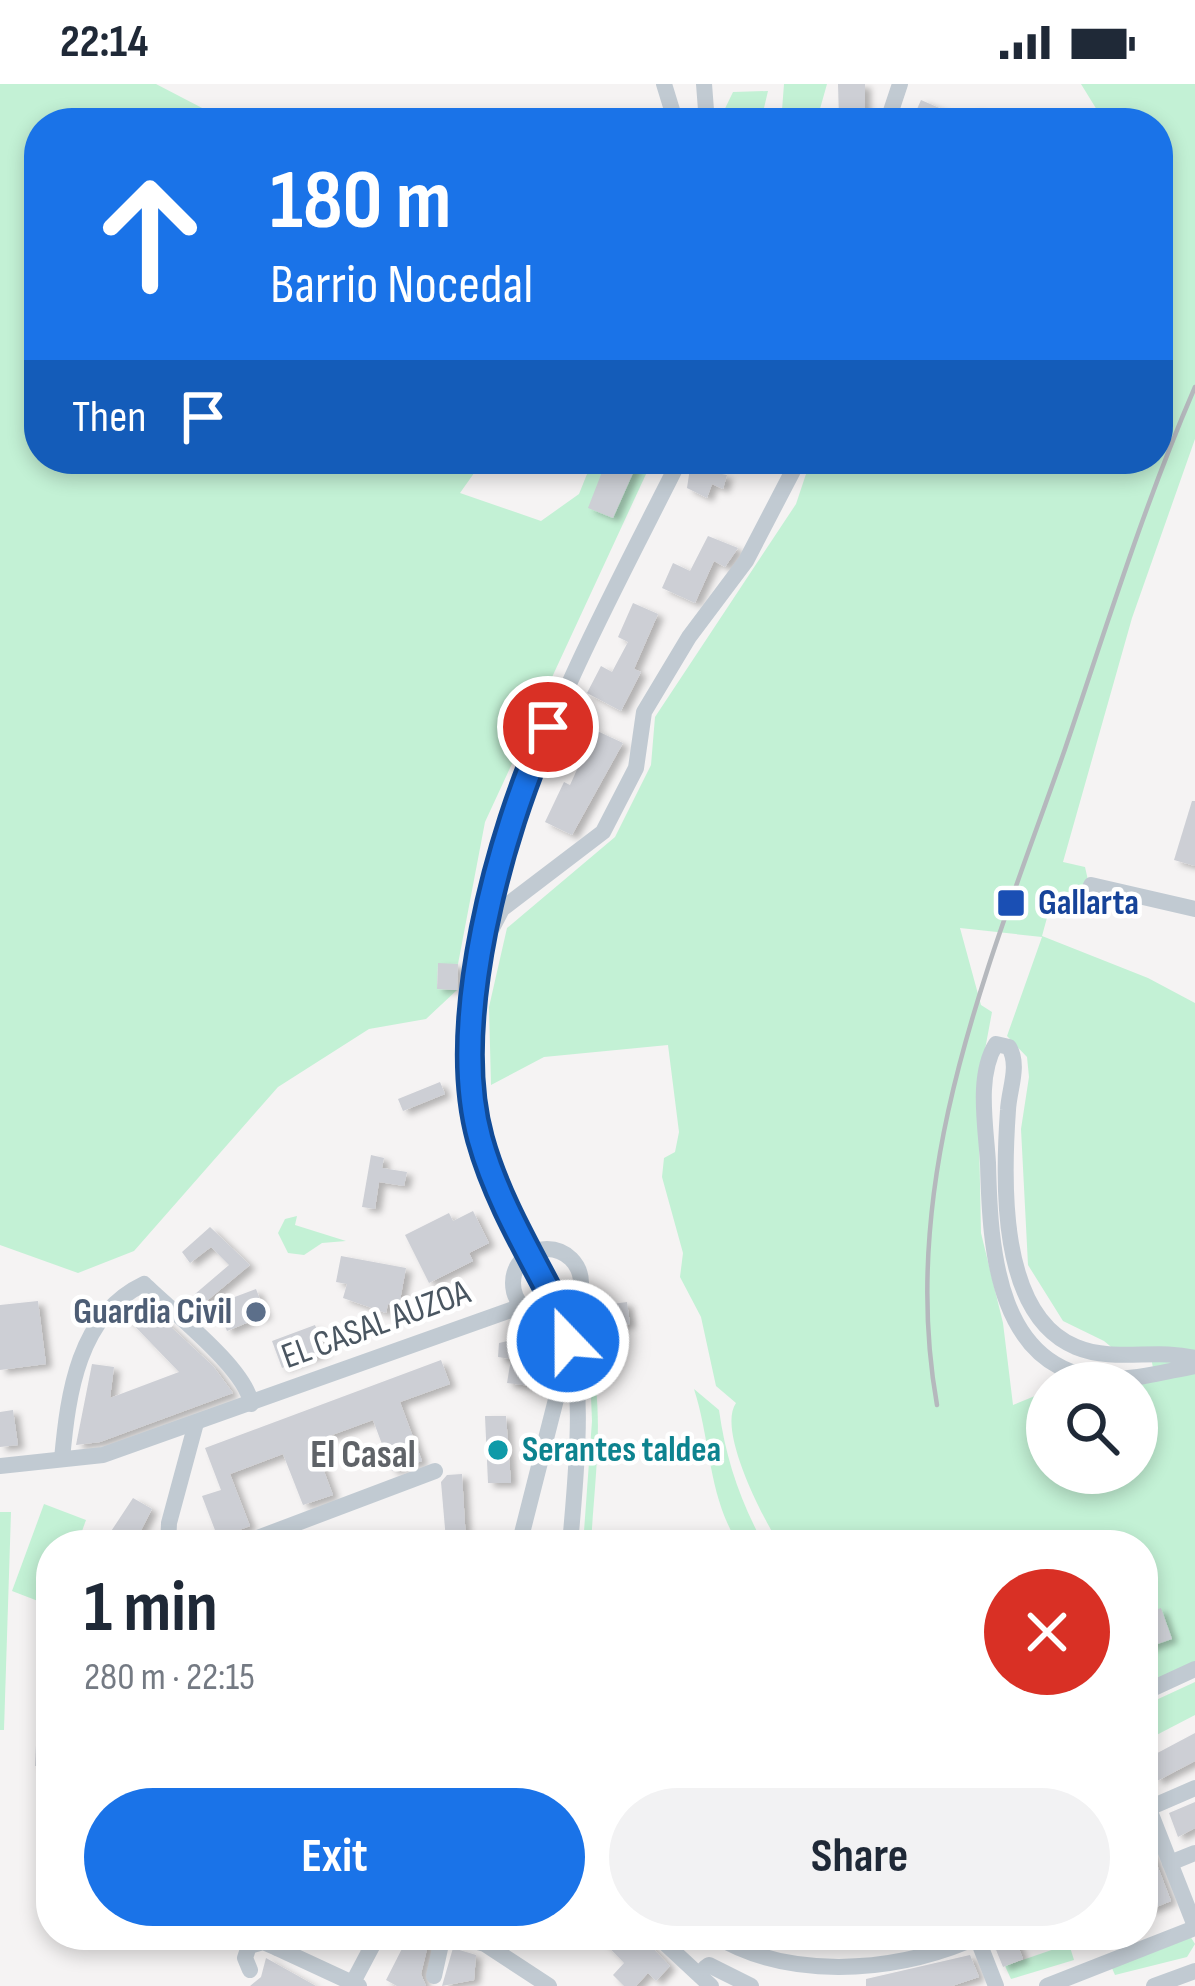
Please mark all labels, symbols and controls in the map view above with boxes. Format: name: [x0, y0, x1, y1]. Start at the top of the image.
text: 22:14: [60, 15, 148, 70]
text: 180 m: [270, 151, 451, 252]
icon: ahead: [72, 156, 228, 312]
text: Barrio Nocedal: [270, 253, 533, 318]
icon: arrive: [170, 384, 236, 450]
text: Then: [72, 390, 146, 445]
pin: [497, 676, 599, 778]
icon: arrive: [515, 694, 581, 760]
place label: Gallarta: [1038, 882, 1139, 925]
marker: Gallarta: [995, 887, 1027, 919]
street label: EL CASAL AUZOA: [276, 1271, 476, 1379]
position arrow: [505, 1278, 631, 1404]
place label: Guardia Civil: [73, 1291, 232, 1334]
marker: Guardia Civil: [243, 1299, 269, 1325]
map controls: [1026, 1362, 1158, 1494]
button: search: [1026, 1362, 1158, 1494]
place label: Serantes taldea: [522, 1429, 721, 1472]
district label: El Casal: [310, 1432, 416, 1479]
marker: Serantes taldea: [485, 1437, 511, 1463]
text: 1 min: [84, 1565, 218, 1652]
button: close: [984, 1569, 1110, 1695]
text: 280 m · 22:15: [84, 1654, 255, 1701]
button: Exit: [84, 1788, 585, 1926]
button: Share: [609, 1788, 1110, 1926]

